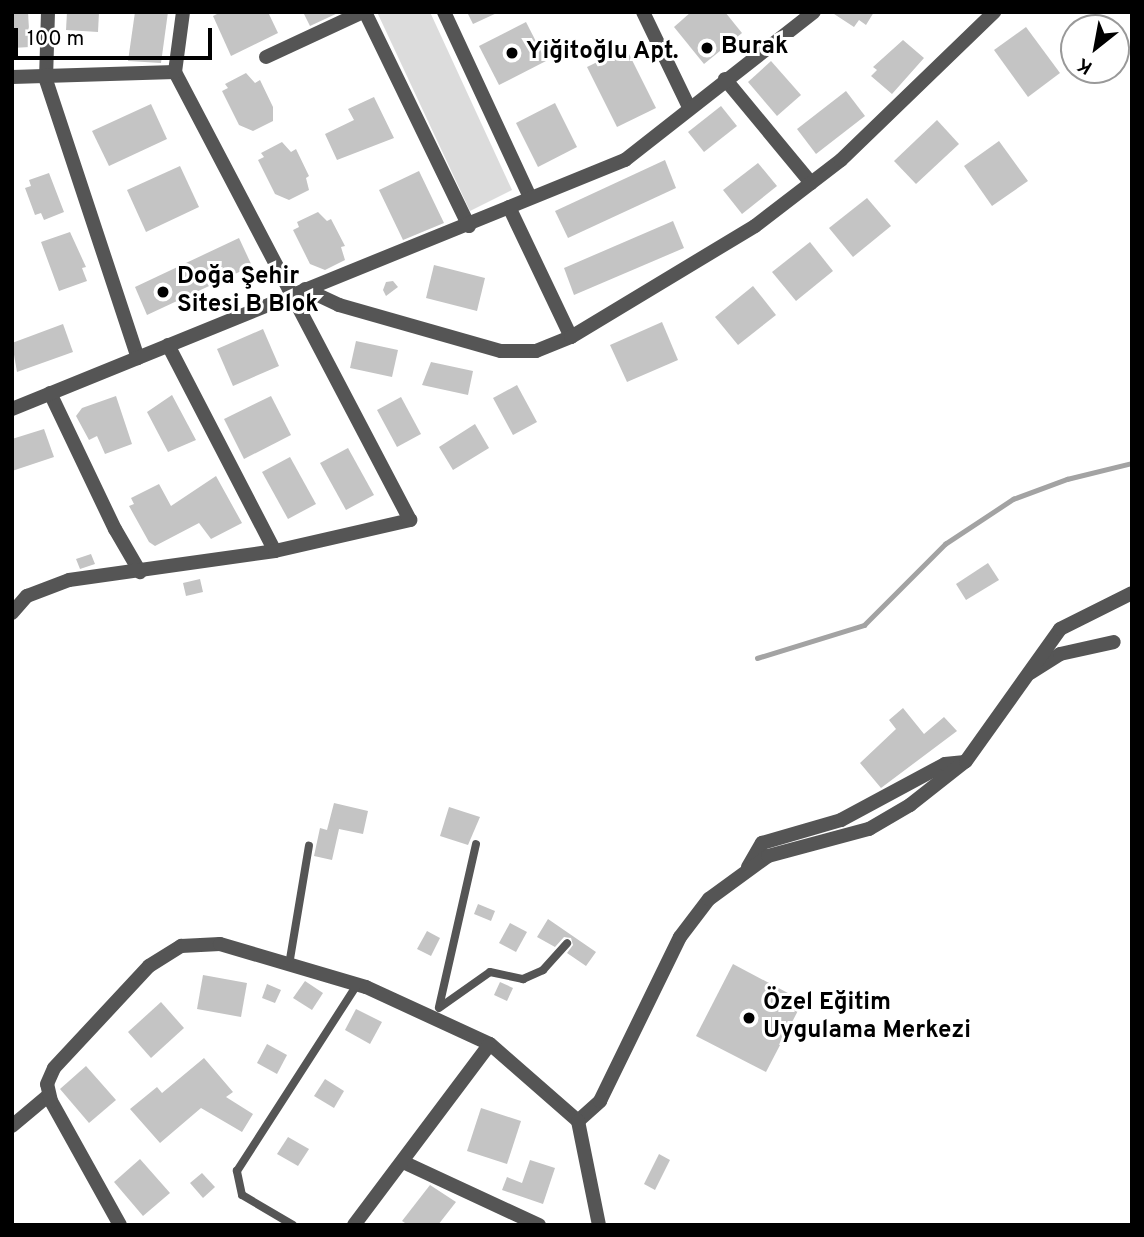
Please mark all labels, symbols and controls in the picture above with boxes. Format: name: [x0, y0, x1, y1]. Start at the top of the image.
scale bar: [18, 14, 215, 58]
north arrow: [1060, 14, 1130, 84]
text: 100 m: [27, 26, 84, 53]
place label: Burak: [721, 34, 788, 62]
place label: Yiğitoğlu Apt.: [526, 39, 680, 67]
marker: Burak: [699, 40, 715, 56]
marker: Yiğitoğlu Apt.: [504, 45, 520, 61]
text: K: [1073, 52, 1097, 79]
place label: Doğa Şehir Sitesi B Blok: [177, 264, 319, 320]
marker: Doğa Şehir Sitesi B Blok: [155, 284, 171, 300]
place label: Özel Eğitim Uygulama Merkezi: [763, 990, 971, 1046]
marker: Özel Eğitim Uygulama Merkezi: [741, 1010, 757, 1026]

